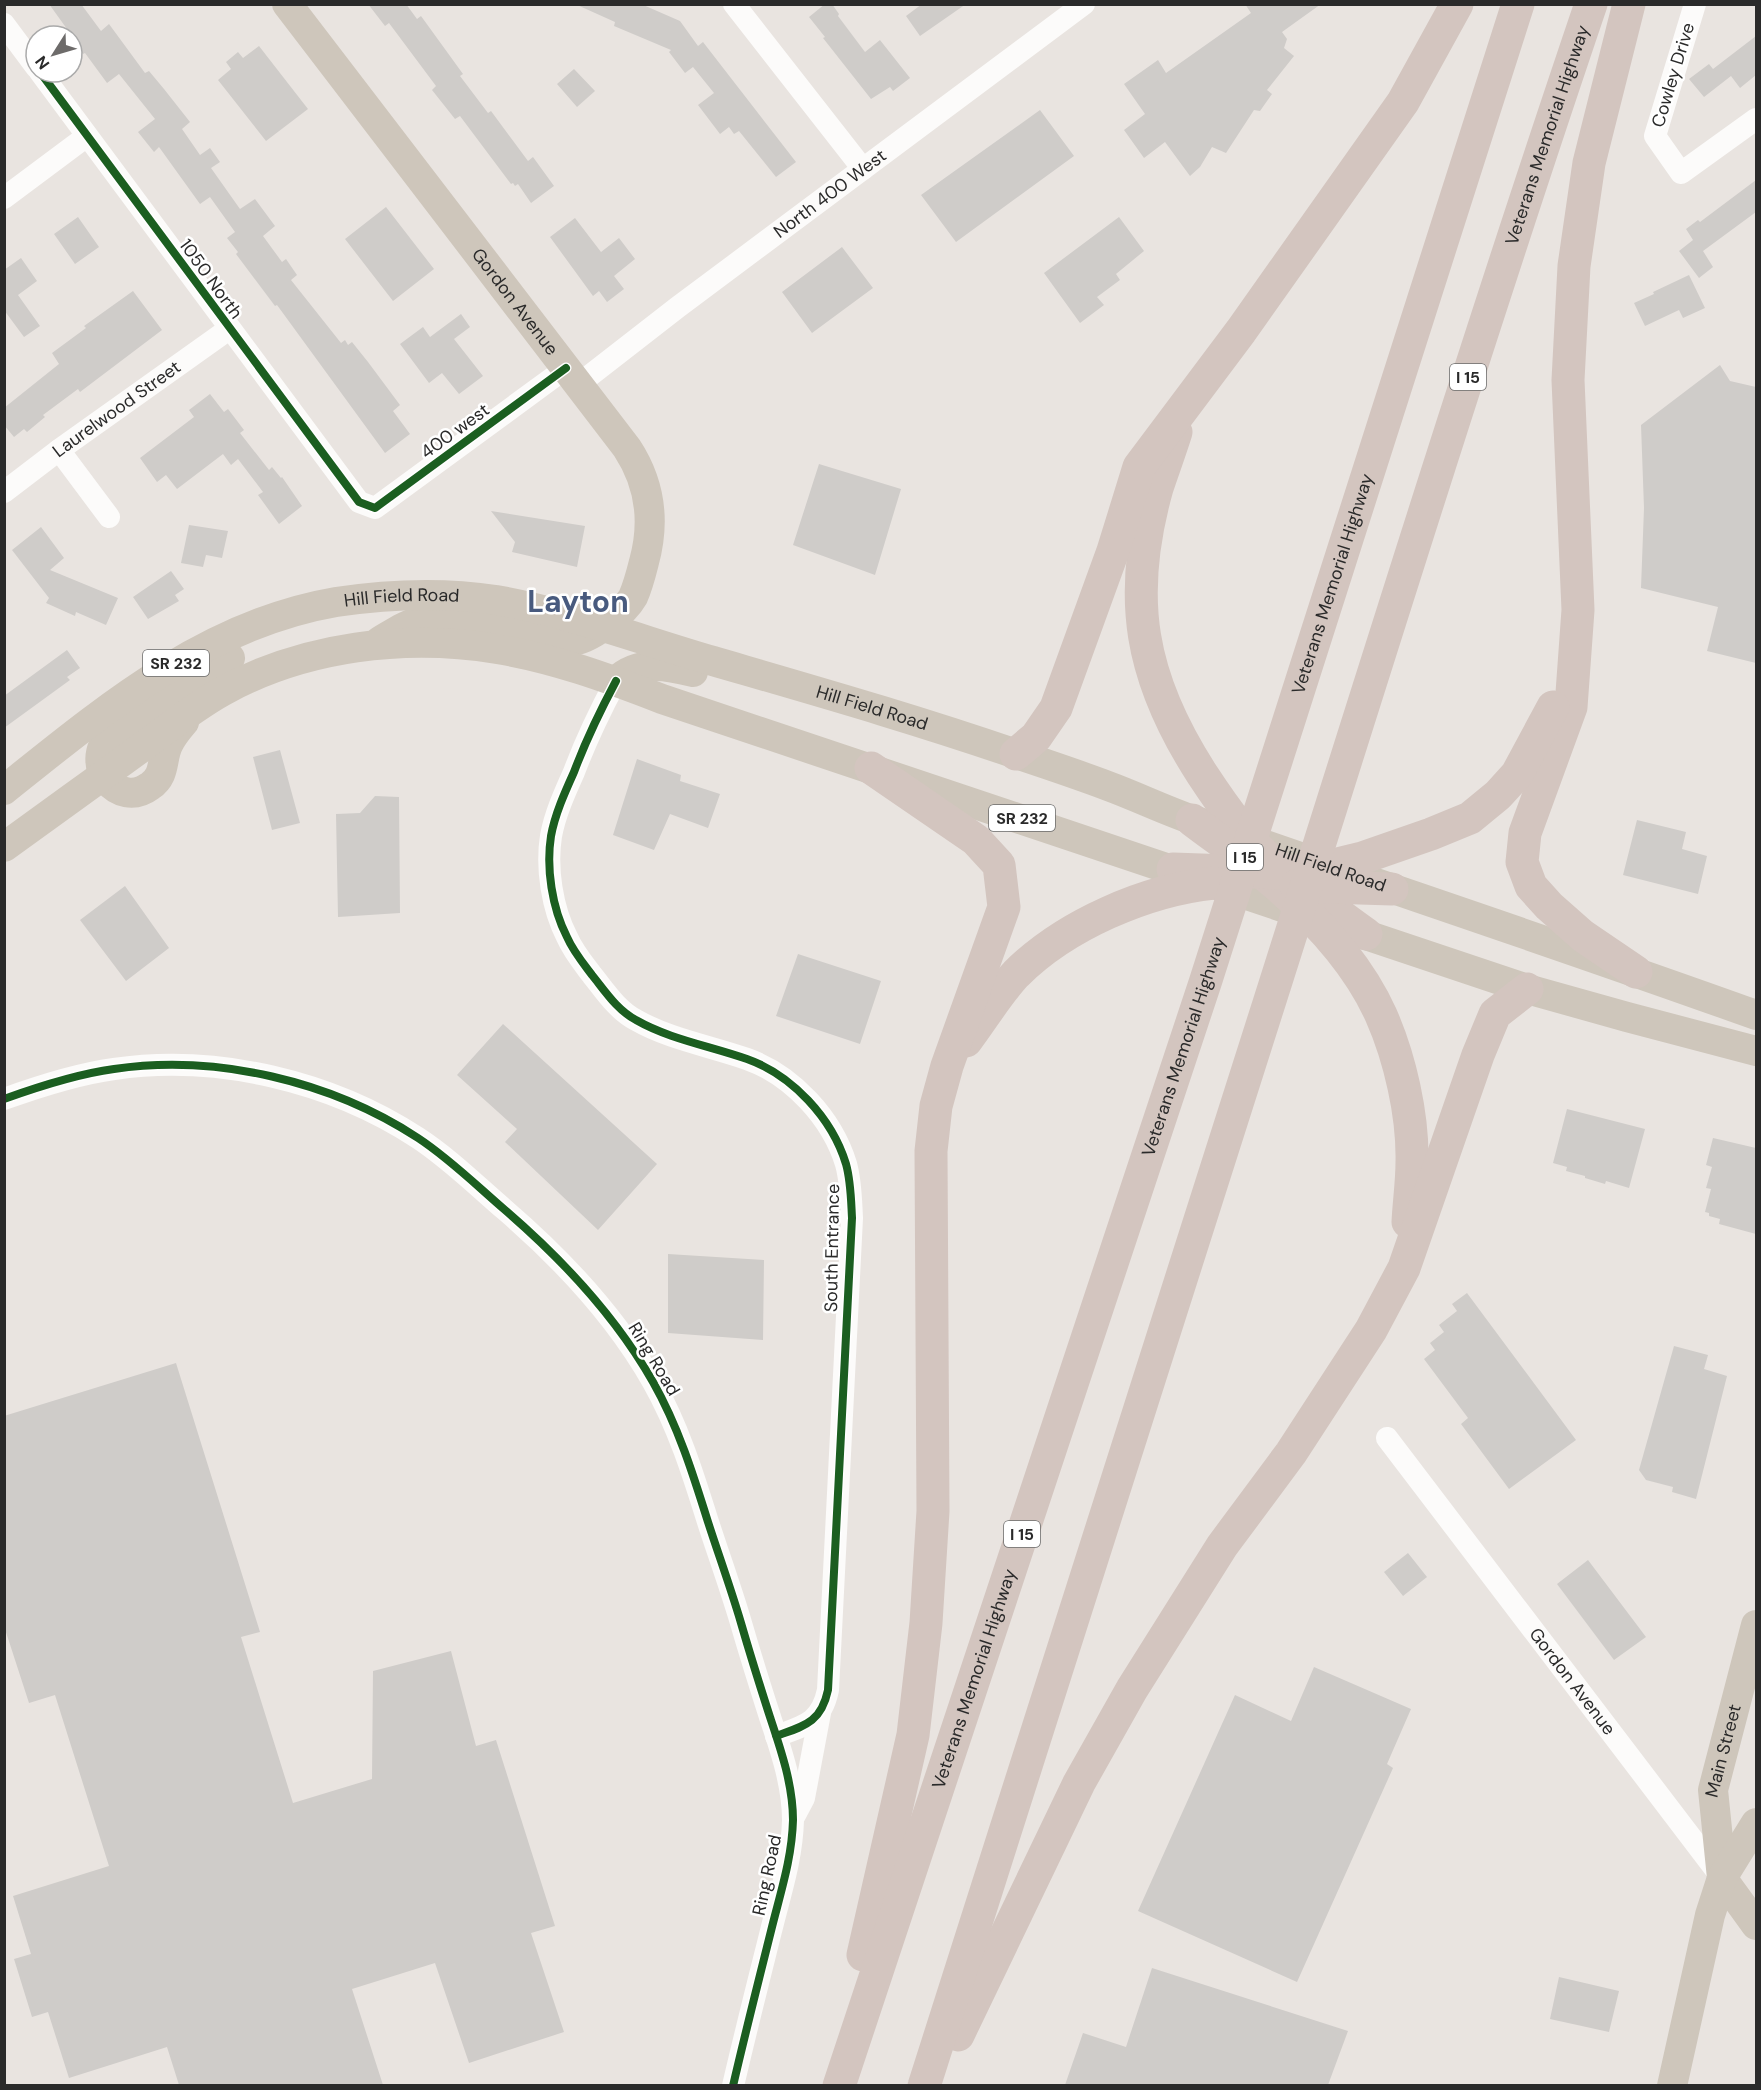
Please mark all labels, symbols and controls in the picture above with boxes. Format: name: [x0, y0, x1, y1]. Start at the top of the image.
street label: Cowley Drive: [1646, 20, 1700, 130]
street label: Veterans Memorial Highway: [1500, 22, 1595, 248]
north arrow: [24, 24, 84, 84]
text: N: [31, 52, 54, 74]
street label: North 400 West: [769, 144, 891, 244]
street label: 1050 North: [174, 234, 248, 324]
street label: Gordon Avenue: [466, 243, 564, 360]
street label: Laurelwood Street: [48, 355, 186, 463]
road number: I 15: [1450, 364, 1486, 390]
street label: 400 west: [416, 398, 494, 464]
street label: Veterans Memorial Highway: [1286, 471, 1379, 697]
district label: Layton: [527, 582, 629, 621]
street label: Hill Field Road: [343, 583, 460, 613]
road number: SR 232: [143, 650, 209, 676]
street label: Hill Field Road: [813, 680, 931, 736]
road number: SR 232: [989, 805, 1055, 831]
street label: Hill Field Road: [1272, 837, 1389, 898]
road number: I 15: [1227, 844, 1263, 870]
street label: Veterans Memorial Highway: [1136, 934, 1231, 1160]
street label: South Entrance: [819, 1184, 845, 1312]
street label: Ring Road: [623, 1318, 685, 1400]
road number: I 15: [1004, 1521, 1040, 1547]
street label: Veterans Memorial Highway: [926, 1566, 1022, 1792]
street label: Gordon Avenue: [1524, 1623, 1621, 1740]
street label: Main Street: [1700, 1702, 1747, 1800]
street label: Ring Road: [747, 1832, 787, 1918]

